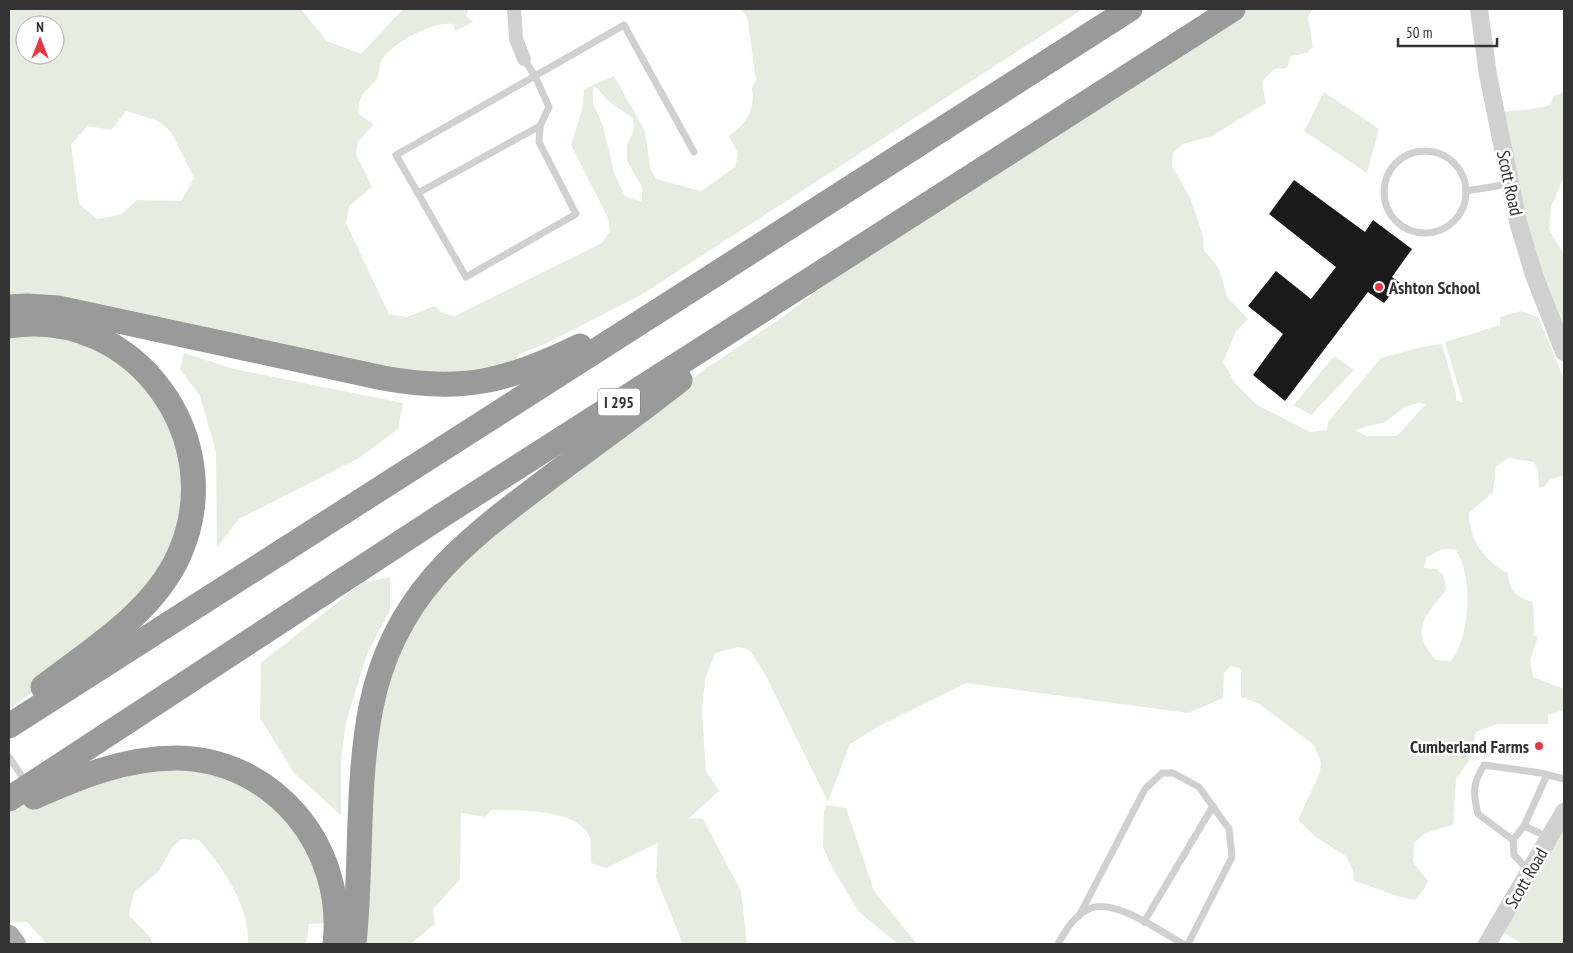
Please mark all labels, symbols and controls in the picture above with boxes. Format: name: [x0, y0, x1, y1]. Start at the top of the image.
north arrow: [15, 15, 65, 65]
scale bar: [1398, 15, 1497, 47]
text: N: [36, 18, 44, 36]
text: 50 m: [1406, 23, 1432, 42]
street label: Scott Road: [1492, 148, 1528, 218]
place label: Ashton School: [1388, 276, 1481, 299]
marker: Ashton School: [1373, 281, 1385, 293]
road number: I 295: [598, 388, 640, 416]
place label: Cumberland Farms: [1410, 735, 1529, 758]
marker: Cumberland Farms: [1533, 740, 1545, 752]
street label: Scott Road: [1500, 844, 1552, 912]

